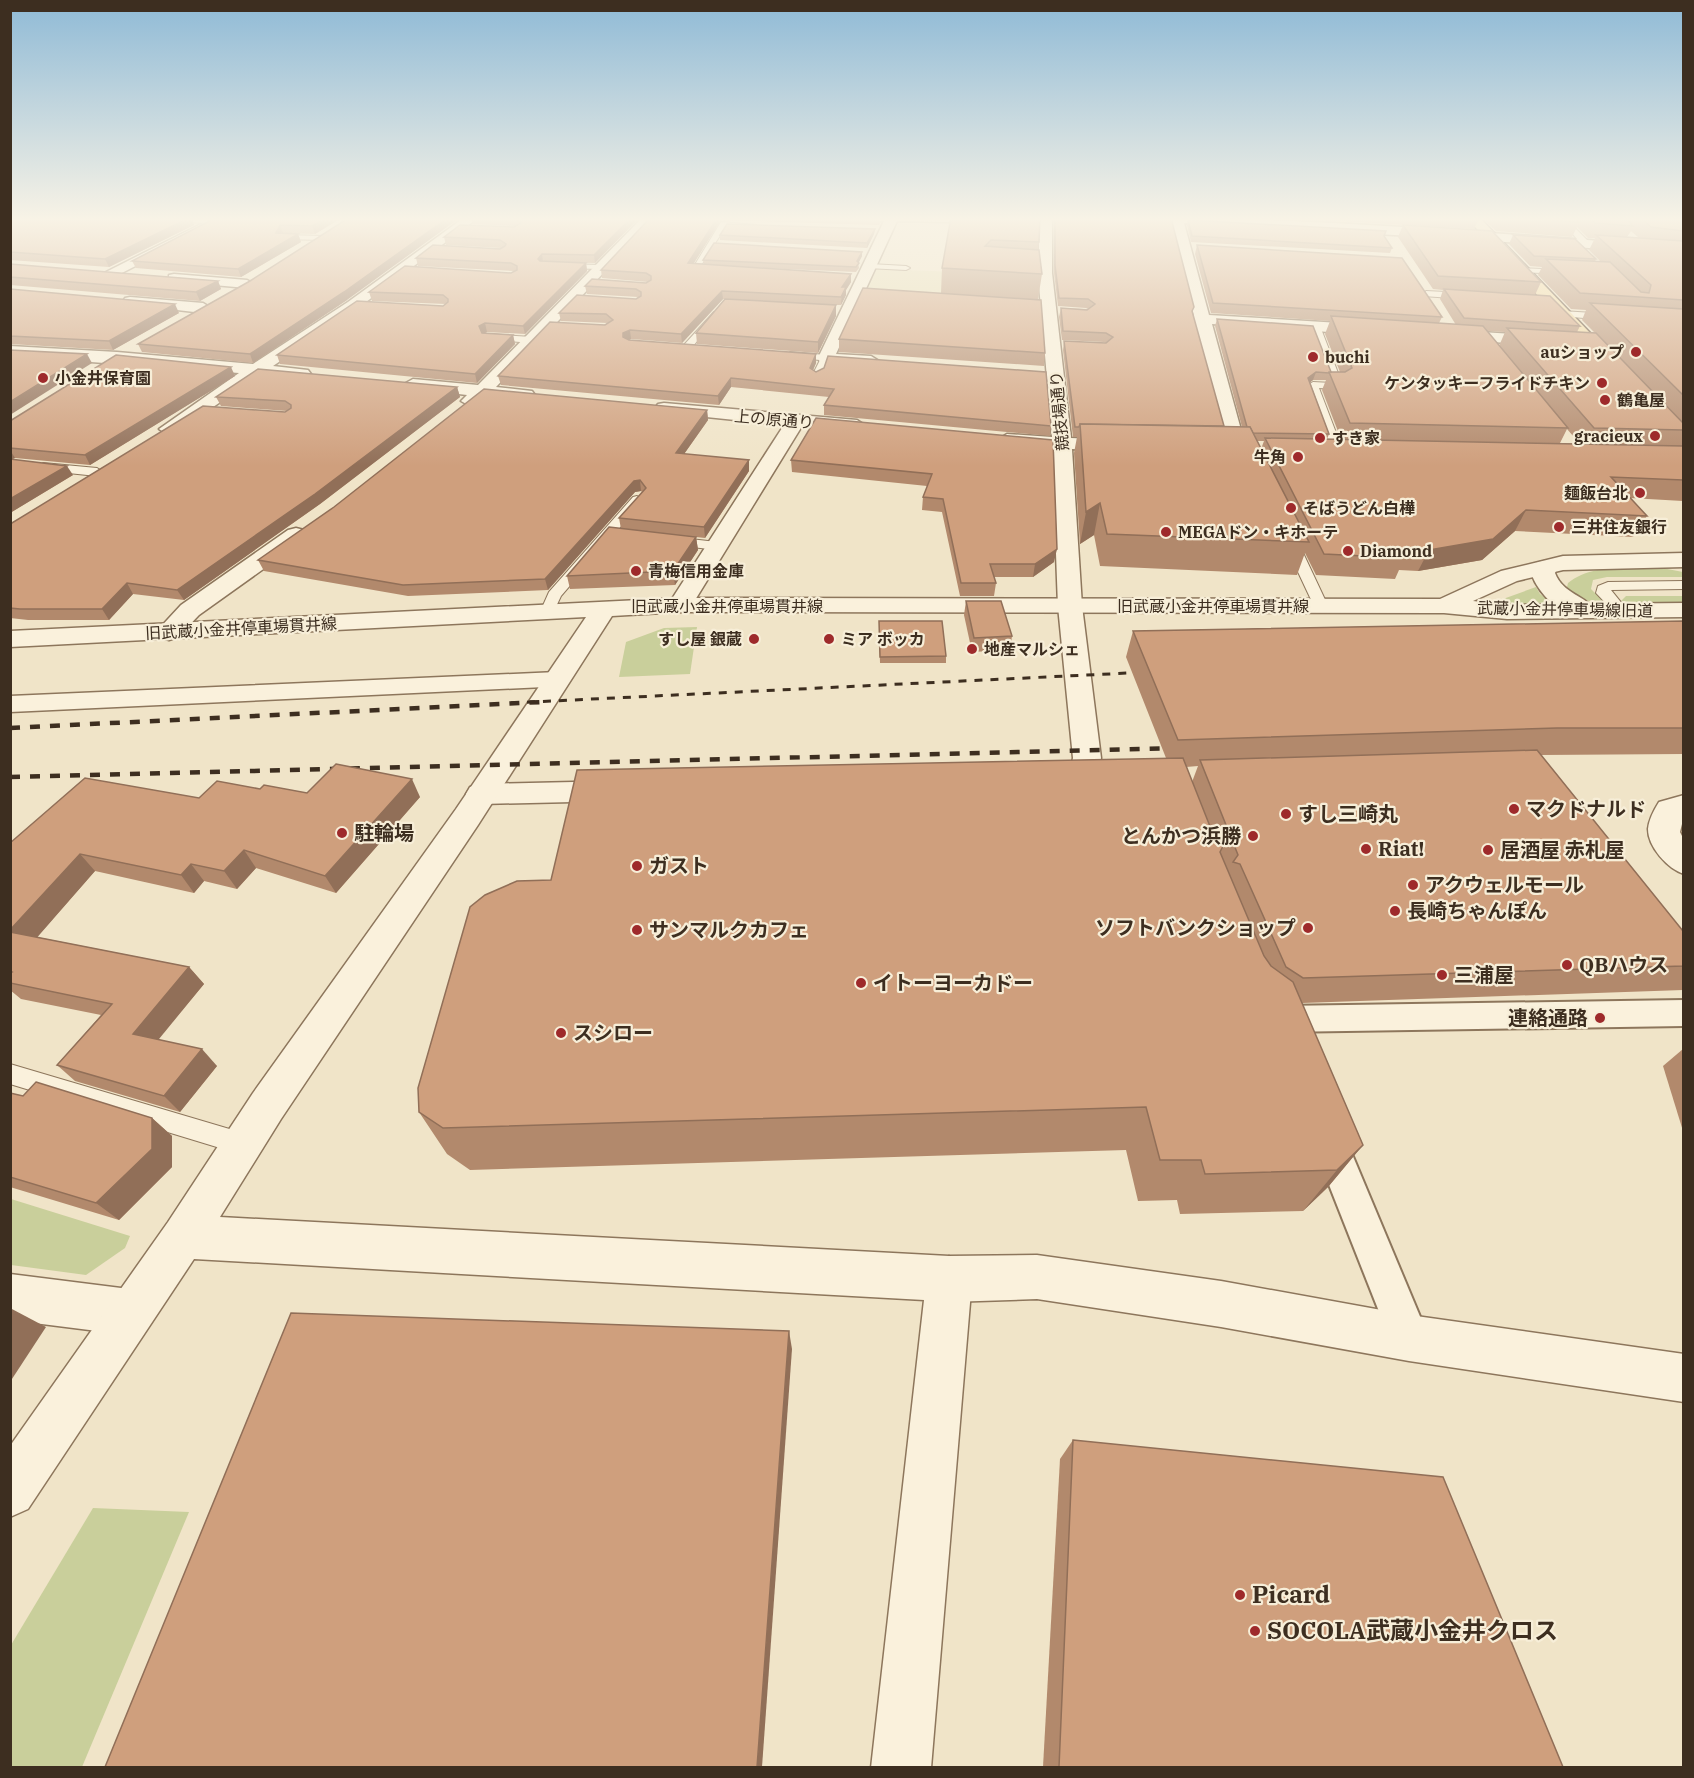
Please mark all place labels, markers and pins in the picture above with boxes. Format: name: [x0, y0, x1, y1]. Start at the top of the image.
place label: auショップ: [1541, 342, 1624, 362]
marker: auショップ: [1629, 345, 1643, 359]
place label: buchi: [1325, 347, 1370, 367]
marker: buchi: [1306, 350, 1320, 364]
place label: 小金井保育園: [55, 368, 151, 388]
marker: 小金井保育園: [36, 371, 50, 385]
place label: ケンタッキーフライドチキン: [1384, 373, 1590, 393]
marker: ケンタッキーフライドチキン: [1595, 376, 1609, 390]
place label: 鶴亀屋: [1617, 390, 1665, 410]
marker: 鶴亀屋: [1598, 393, 1612, 407]
place label: gracieux: [1574, 426, 1644, 446]
place label: すき家: [1332, 428, 1380, 448]
marker: gracieux: [1648, 429, 1662, 443]
marker: すき家: [1313, 431, 1327, 445]
place label: 牛角: [1254, 447, 1286, 467]
marker: 牛角: [1291, 450, 1305, 464]
place label: 麺飯台北: [1564, 483, 1628, 503]
marker: 麺飯台北: [1633, 486, 1647, 500]
place label: そばうどん白樺: [1303, 498, 1415, 518]
marker: そばうどん白樺: [1284, 501, 1298, 515]
place label: 三井住友銀行: [1571, 517, 1667, 537]
marker: 三井住友銀行: [1552, 520, 1566, 534]
place label: MEGAドン・キホーテ: [1178, 522, 1338, 542]
marker: MEGAドン・キホーテ: [1159, 525, 1173, 539]
place label: Diamond: [1360, 541, 1432, 561]
marker: Diamond: [1341, 544, 1355, 558]
place label: 青梅信用金庫: [648, 561, 744, 581]
marker: 青梅信用金庫: [629, 564, 643, 578]
place label: すし屋 銀蔵: [658, 629, 742, 649]
place label: ミア ボッカ: [841, 629, 925, 649]
marker: すし屋 銀蔵: [747, 632, 761, 646]
marker: ミア ボッカ: [822, 632, 836, 646]
place label: 地産マルシェ: [984, 639, 1080, 659]
marker: 地産マルシェ: [965, 642, 979, 656]
place label: マクドナルド: [1526, 795, 1646, 822]
place label: すし三崎丸: [1298, 800, 1398, 827]
marker: マクドナルド: [1507, 802, 1521, 816]
marker: すし三崎丸: [1279, 807, 1293, 821]
place label: 駐輪場: [354, 819, 414, 846]
place label: とんかつ浜勝: [1121, 822, 1242, 849]
marker: 駐輪場: [335, 826, 349, 840]
marker: とんかつ浜勝: [1246, 829, 1260, 843]
place label: Riat!: [1378, 835, 1425, 862]
place label: 居酒屋 赤札屋: [1500, 836, 1625, 863]
marker: Riat!: [1359, 842, 1373, 856]
marker: 居酒屋 赤札屋: [1481, 843, 1495, 857]
place label: ガスト: [649, 852, 709, 879]
marker: ガスト: [630, 859, 644, 873]
place label: アクウェルモール: [1425, 871, 1584, 898]
marker: アクウェルモール: [1406, 878, 1420, 892]
place label: 長崎ちゃんぽん: [1407, 897, 1547, 924]
marker: 長崎ちゃんぽん: [1388, 904, 1402, 918]
place label: ソフトバンクショップ: [1095, 914, 1296, 941]
place label: サンマルクカフェ: [649, 916, 809, 943]
marker: ソフトバンクショップ: [1301, 921, 1315, 935]
marker: サンマルクカフェ: [630, 923, 644, 937]
place label: QBハウス: [1579, 951, 1668, 978]
marker: QBハウス: [1560, 958, 1574, 972]
place label: 三浦屋: [1454, 961, 1514, 988]
marker: 三浦屋: [1435, 968, 1449, 982]
place label: イトーヨーカドー: [873, 969, 1033, 996]
marker: イトーヨーカドー: [854, 976, 868, 990]
place label: 連絡通路: [1508, 1004, 1588, 1031]
marker: 連絡通路: [1593, 1011, 1607, 1025]
place label: スシロー: [573, 1019, 653, 1046]
marker: スシロー: [554, 1026, 568, 1040]
place label: Picard: [1252, 1578, 1330, 1610]
marker: Picard: [1233, 1588, 1247, 1602]
place label: SOCOLA武蔵小金井クロス: [1267, 1614, 1558, 1646]
marker: SOCOLA武蔵小金井クロス: [1248, 1624, 1262, 1638]

